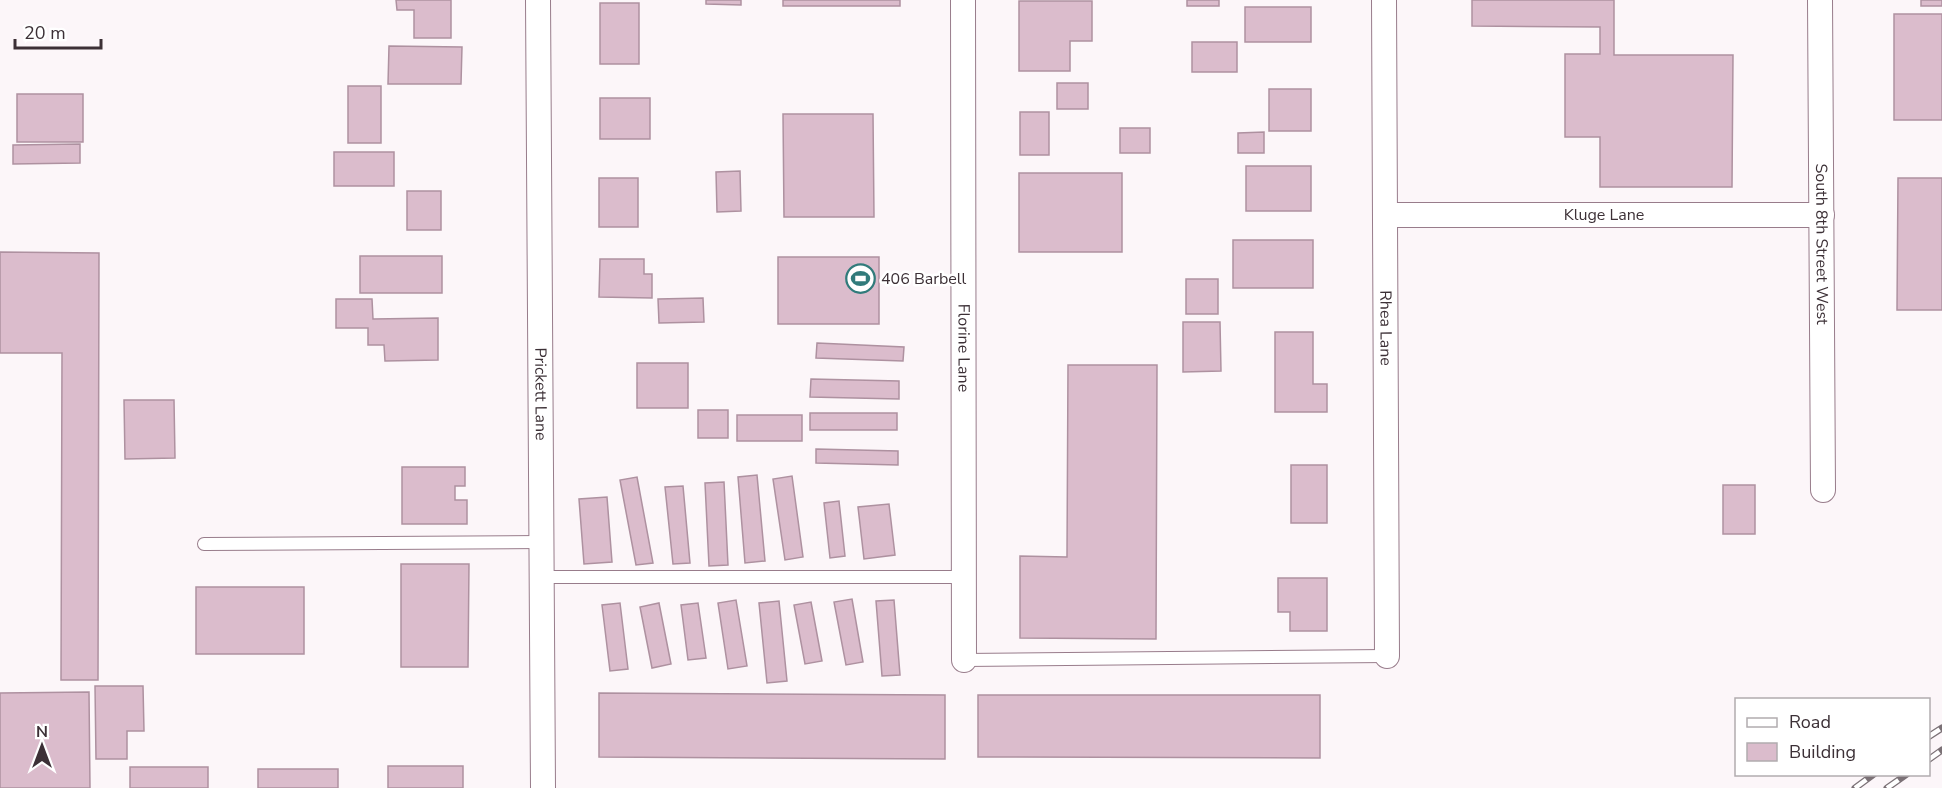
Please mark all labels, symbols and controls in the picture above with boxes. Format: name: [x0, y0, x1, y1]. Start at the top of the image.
scale bar: [15, 12, 100, 50]
text: 20 m: [24, 21, 66, 45]
street label: South 8th Street West: [1810, 163, 1833, 325]
street label: Kluge Lane: [1564, 204, 1644, 226]
sports icon: 406 Barbell: [844, 263, 876, 295]
place label: 406 Barbell: [881, 268, 967, 290]
street label: Rhea Lane: [1374, 290, 1397, 366]
street label: Florine Lane: [952, 304, 975, 392]
street label: Prickett Lane: [529, 347, 552, 441]
legend: [1735, 698, 1930, 776]
text: Road: [1789, 710, 1831, 734]
north arrow: [12, 716, 72, 776]
text: N: [36, 721, 48, 743]
text: Building: [1789, 740, 1856, 764]

